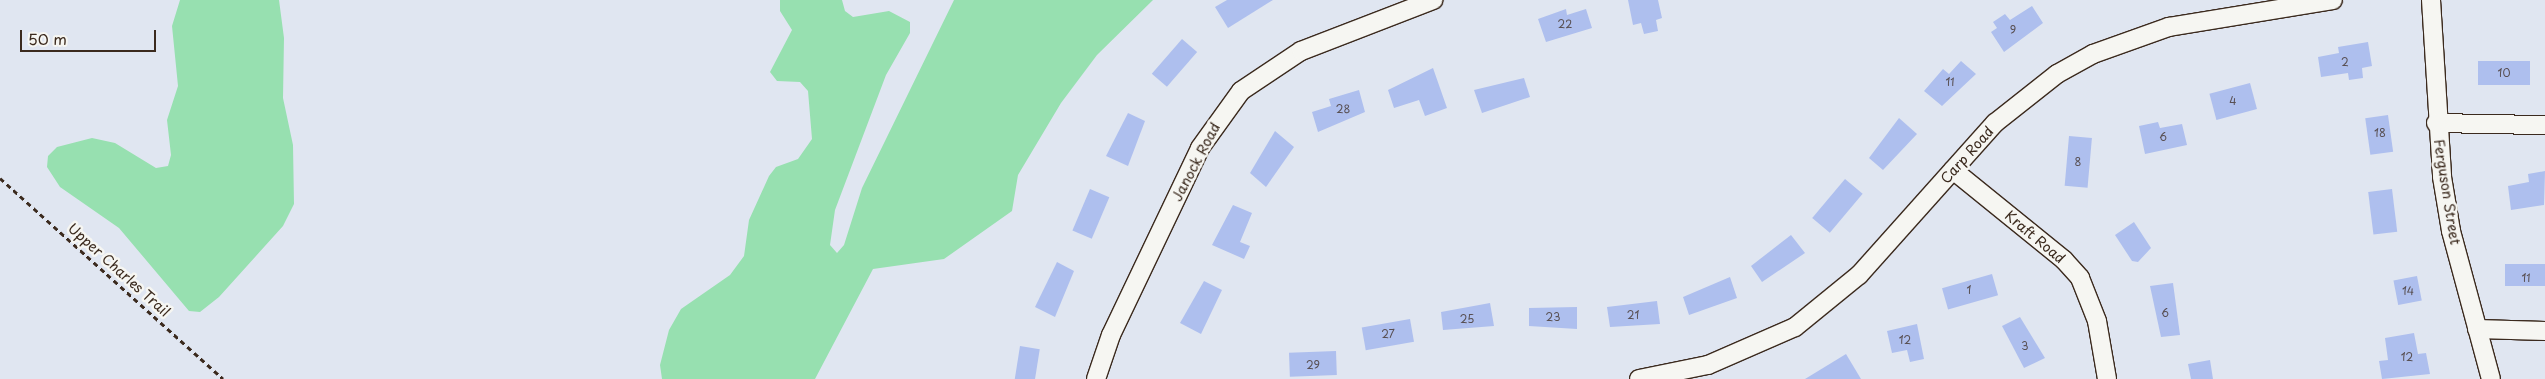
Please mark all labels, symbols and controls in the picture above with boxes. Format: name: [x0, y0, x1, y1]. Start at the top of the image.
house number: 22: [1558, 17, 1572, 31]
scale bar: [22, 20, 159, 52]
house number: 9: [2010, 23, 2016, 37]
text: 50 m: [28, 27, 67, 50]
house number: 2: [2341, 55, 2349, 69]
house number: 10: [2498, 66, 2510, 80]
house number: 11: [1945, 75, 1955, 89]
house number: 4: [2229, 94, 2237, 108]
house number: 28: [1336, 102, 1350, 116]
street label: Janock Road: [1168, 120, 1224, 204]
street label: Carp Road: [1937, 122, 1997, 188]
house number: 18: [2374, 126, 2386, 140]
house number: 6: [2159, 130, 2167, 144]
street label: Ferguson Street: [2430, 138, 2464, 246]
house number: 8: [2075, 155, 2081, 169]
street label: Kraft Road: [2001, 207, 2069, 267]
street label: Upper Charles Trail: [64, 219, 174, 321]
house number: 11: [2521, 271, 2531, 285]
house number: 1: [1967, 283, 1971, 297]
house number: 14: [2402, 284, 2414, 298]
house number: 6: [2161, 306, 2169, 320]
house number: 21: [1627, 308, 1639, 322]
house number: 23: [1546, 310, 1560, 324]
house number: 25: [1460, 312, 1474, 326]
house number: 27: [1381, 327, 1395, 341]
house number: 12: [1899, 333, 1911, 347]
house number: 3: [2021, 339, 2029, 353]
house number: 12: [2401, 350, 2413, 364]
house number: 29: [1306, 358, 1320, 372]

